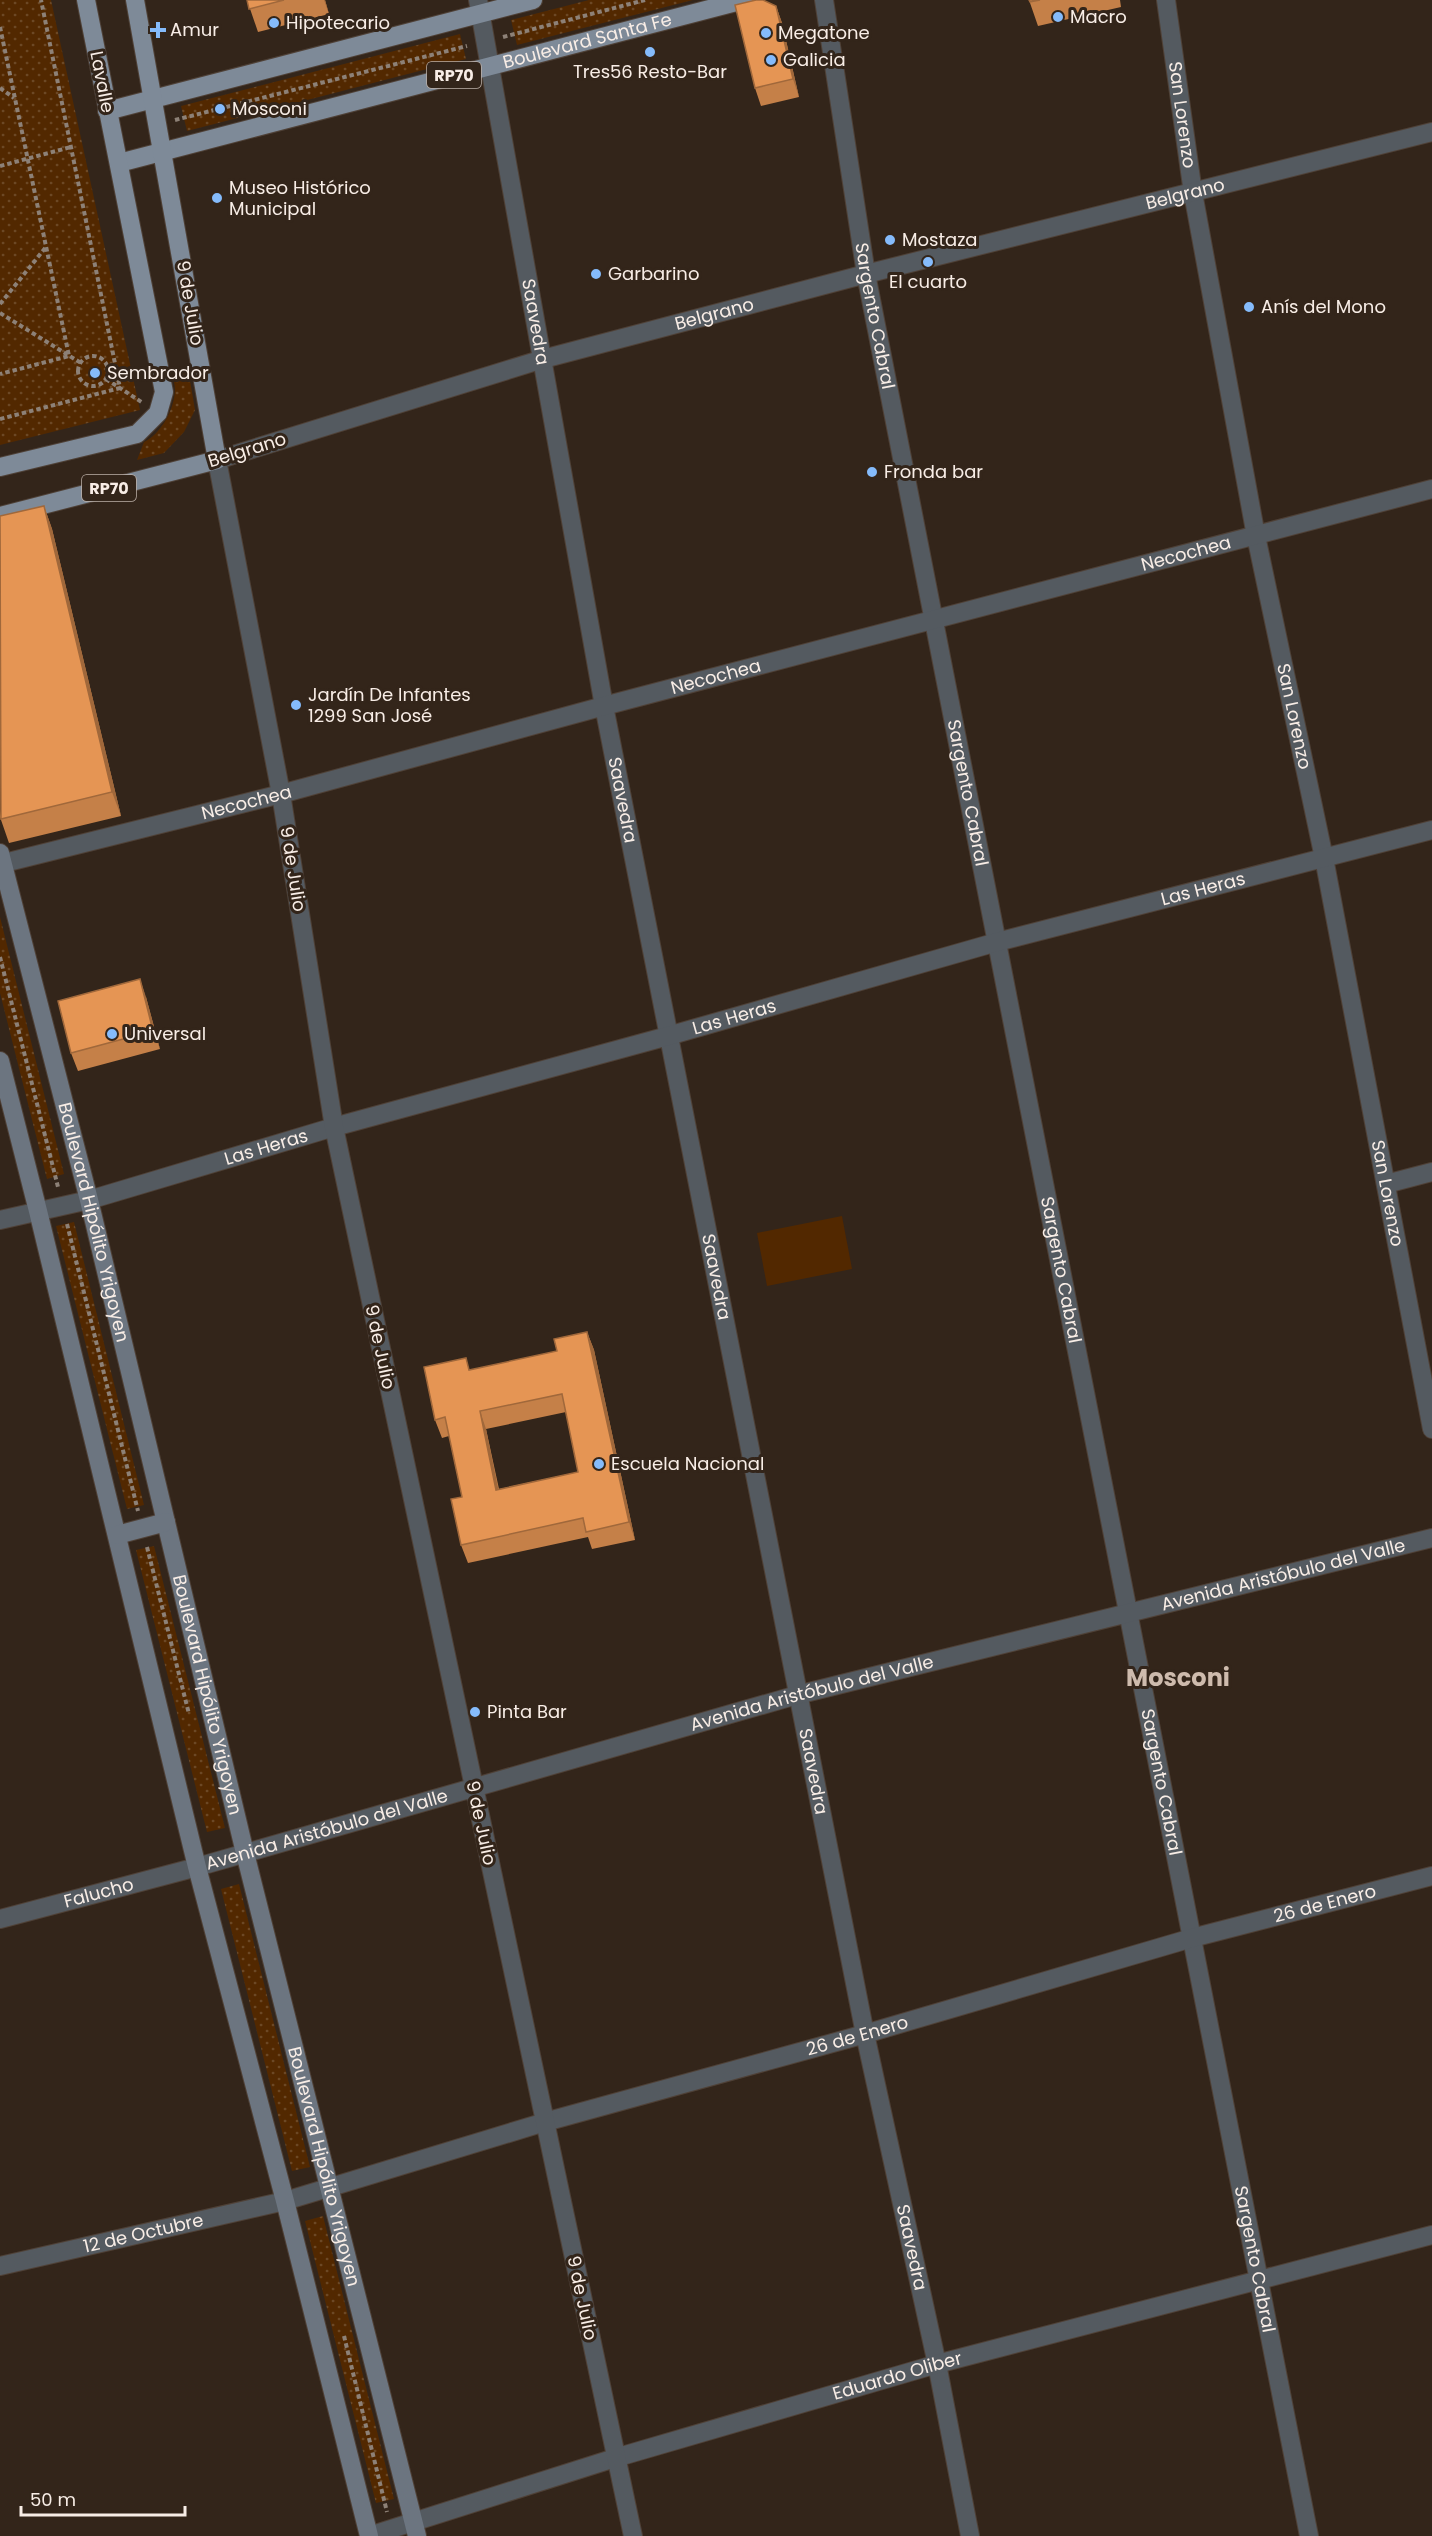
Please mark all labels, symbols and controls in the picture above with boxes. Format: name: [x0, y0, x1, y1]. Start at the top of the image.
place label: Macro: [1070, 4, 1127, 29]
street label: Boulevard Santa Fe: [500, 6, 674, 74]
place label: Hipotecario: [286, 10, 390, 35]
marker: Macro: [1051, 10, 1065, 24]
marker: Hipotecario: [267, 16, 281, 30]
place label: Amur: [170, 17, 219, 42]
place label: Megatone: [778, 20, 870, 45]
marker: Amur: [151, 23, 165, 37]
marker: Megatone: [759, 26, 773, 40]
marker: Tres56 Resto-Bar: [643, 45, 657, 59]
place label: Galicia: [783, 47, 846, 72]
street label: Lavalle: [84, 49, 121, 115]
marker: Galicia: [764, 53, 778, 67]
place label: Tres56 Resto-Bar: [573, 59, 727, 84]
street label: San Lorenzo: [1163, 60, 1202, 170]
road number: RP70: [427, 62, 481, 88]
place label: Mosconi: [232, 96, 307, 121]
marker: Mosconi: [213, 102, 227, 116]
street label: Belgrano: [1143, 171, 1227, 215]
place label: Museo Histórico Municipal: [229, 175, 371, 221]
marker: Museo Histórico Municipal: [210, 191, 224, 205]
place label: Mostaza: [902, 227, 978, 252]
marker: Mostaza: [883, 233, 897, 247]
street label: Sargento Cabral: [849, 241, 901, 391]
marker: El cuarto: [921, 255, 935, 269]
street label: 9 de Julio: [171, 259, 210, 347]
place label: Garbarino: [608, 261, 699, 286]
marker: Garbarino: [589, 267, 603, 281]
place label: El cuarto: [889, 269, 967, 294]
street label: Saavedra: [516, 277, 556, 367]
street label: Belgrano: [672, 291, 756, 336]
place label: Anís del Mono: [1261, 294, 1386, 319]
marker: Anís del Mono: [1242, 300, 1256, 314]
place label: Sembrador: [107, 360, 209, 385]
marker: Sembrador: [88, 366, 102, 380]
street label: Belgrano: [205, 426, 289, 473]
place label: Fronda bar: [884, 459, 983, 484]
marker: Fronda bar: [865, 465, 879, 479]
road number: RP70: [82, 475, 136, 501]
street label: Necochea: [1138, 529, 1234, 577]
street label: Necochea: [668, 652, 763, 700]
street label: San Lorenzo: [1271, 661, 1318, 772]
place label: Jardín De Infantes 1299 San José: [308, 682, 471, 728]
marker: Jardín De Infantes 1299 San José: [289, 698, 303, 712]
street label: Sargento Cabral: [942, 717, 995, 868]
street label: Saavedra: [602, 755, 644, 845]
street label: Necochea: [199, 779, 294, 825]
street label: 9 de Julio: [274, 825, 313, 913]
street label: Las Heras: [1158, 866, 1248, 911]
street label: Las Heras: [689, 993, 779, 1040]
place label: Universal: [124, 1021, 206, 1046]
marker: Universal: [105, 1027, 119, 1041]
street label: Boulevard Hipólito Yrigoyen: [52, 1100, 136, 1345]
street label: Las Heras: [221, 1122, 311, 1171]
street label: San Lorenzo: [1366, 1138, 1410, 1248]
street label: Sargento Cabral: [1035, 1194, 1088, 1345]
street label: Saavedra: [696, 1232, 737, 1322]
street label: 9 de Julio: [359, 1302, 402, 1391]
place label: Escuela Nacional: [611, 1451, 764, 1476]
marker: Escuela Nacional: [592, 1457, 606, 1471]
street label: Avenida Aristóbulo del Valle: [1158, 1532, 1408, 1617]
street label: Boulevard Hipólito Yrigoyen: [167, 1572, 248, 1817]
street label: Avenida Aristóbulo del Valle: [687, 1649, 936, 1737]
district label: Mosconi: [1126, 1661, 1230, 1694]
place label: Pinta Bar: [487, 1699, 567, 1724]
marker: Pinta Bar: [468, 1705, 482, 1719]
street label: Sargento Cabral: [1135, 1707, 1188, 1857]
street label: Saavedra: [793, 1726, 835, 1817]
street label: 9 de Julio: [460, 1778, 503, 1867]
street label: Avenida Aristóbulo del Valle: [203, 1783, 451, 1876]
street label: Falucho: [61, 1871, 136, 1914]
street label: 26 de Enero: [1271, 1878, 1379, 1928]
street label: 26 de Enero: [803, 2009, 911, 2062]
street label: Boulevard Hipólito Yrigoyen: [282, 2044, 367, 2289]
street label: Sargento Cabral: [1229, 2184, 1282, 2334]
street label: Saavedra: [891, 2202, 934, 2293]
street label: 12 de Octubre: [81, 2207, 206, 2259]
street label: 9 de Julio: [561, 2253, 604, 2342]
street label: Eduardo Oliber: [829, 2345, 965, 2406]
scale bar: [21, 2479, 184, 2517]
text: 50 m: [30, 2487, 76, 2512]

